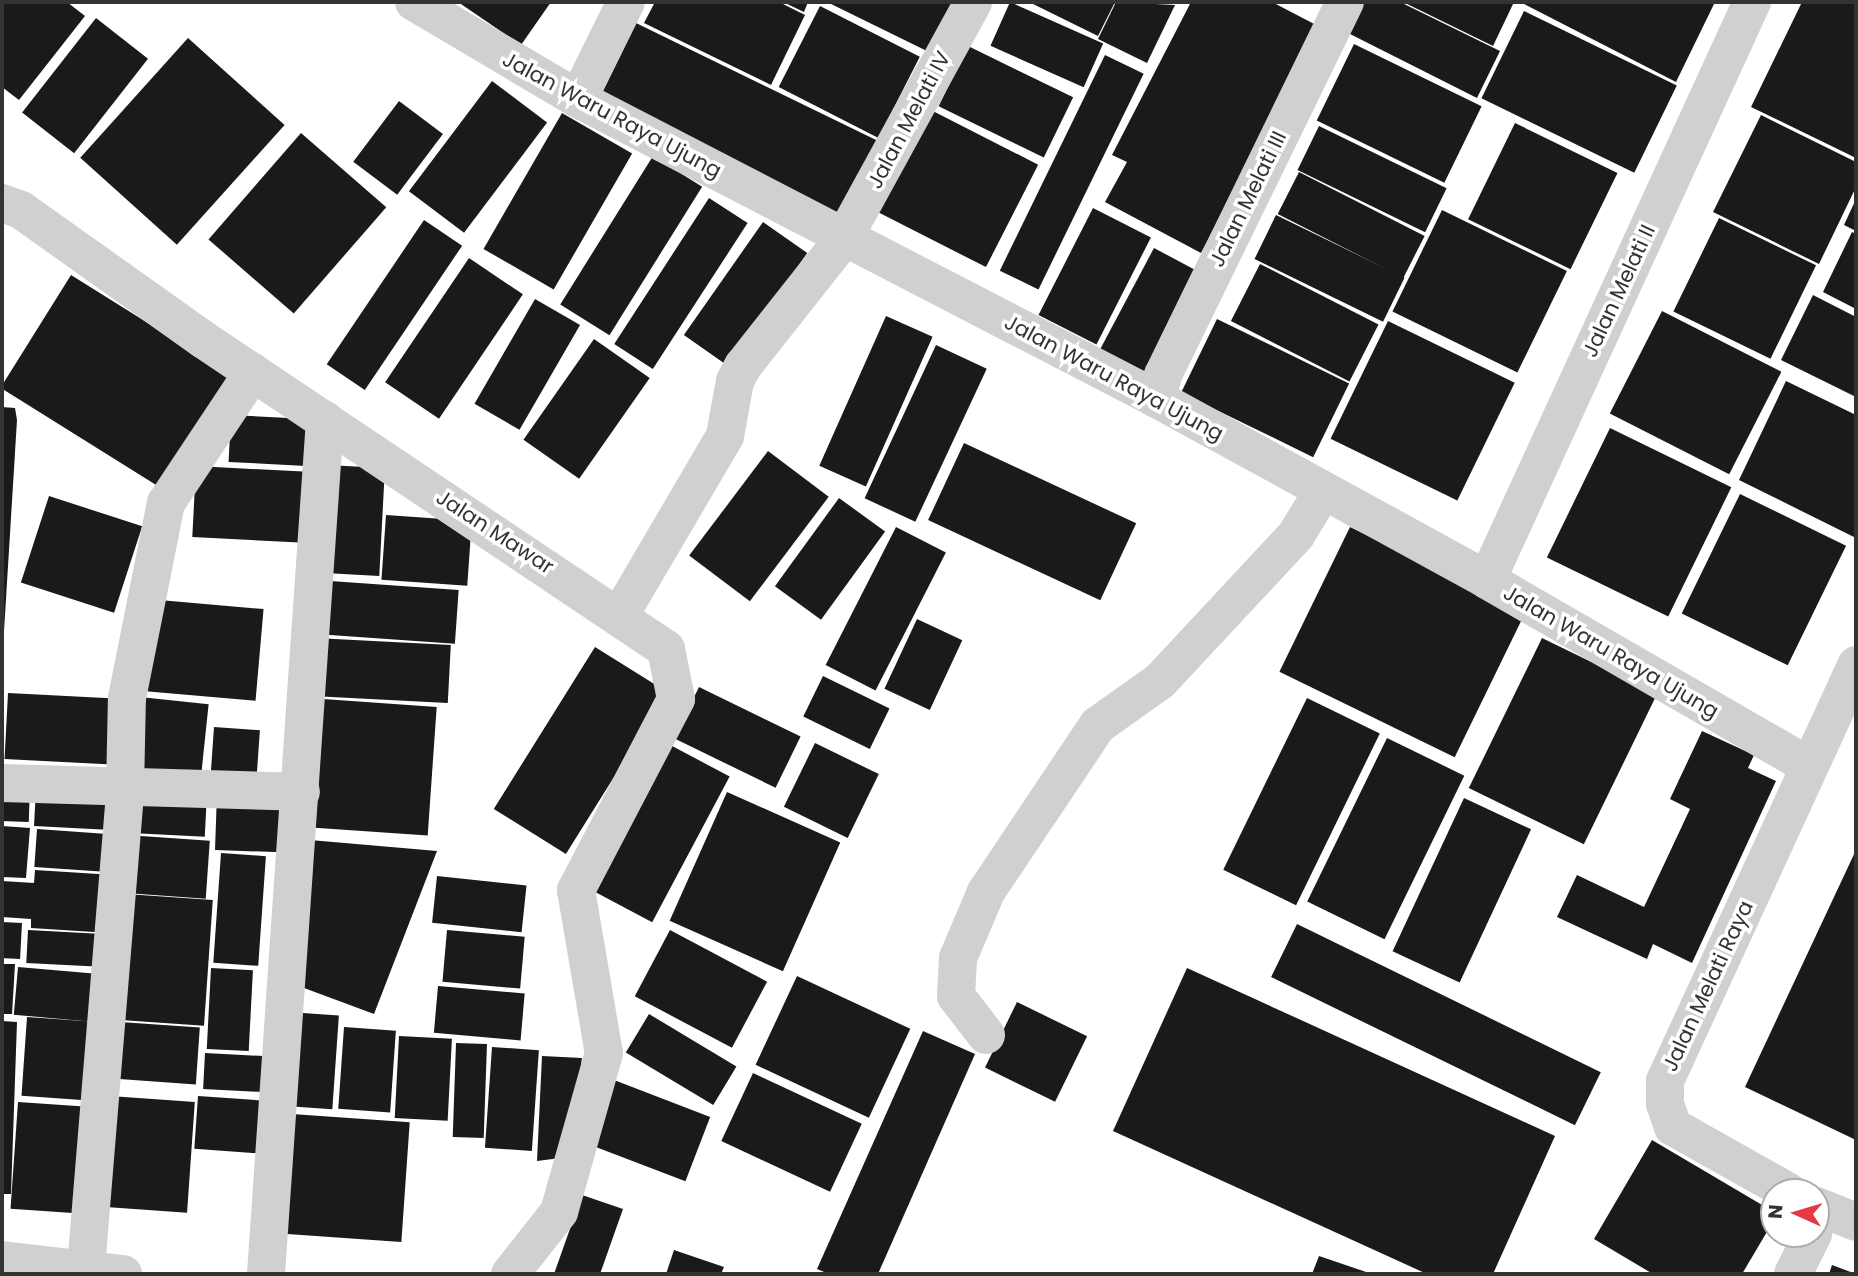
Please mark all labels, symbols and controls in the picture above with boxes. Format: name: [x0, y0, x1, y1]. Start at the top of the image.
street label: Jalan Waru Raya Ujung: [498, 47, 726, 183]
street label: Jalan Melati IV: [862, 47, 956, 193]
street label: Jalan Melati III: [1204, 127, 1292, 271]
street label: Jalan Melati II: [1577, 221, 1661, 361]
street label: Jalan Waru Raya Ujung: [1000, 310, 1228, 446]
street label: Jalan Mawar: [431, 485, 559, 579]
street label: Jalan Waru Raya Ujung: [1499, 580, 1723, 724]
street label: Jalan Melati Raya: [1657, 897, 1759, 1075]
north arrow: [1760, 1178, 1830, 1248]
text: N: [1762, 1204, 1790, 1220]

